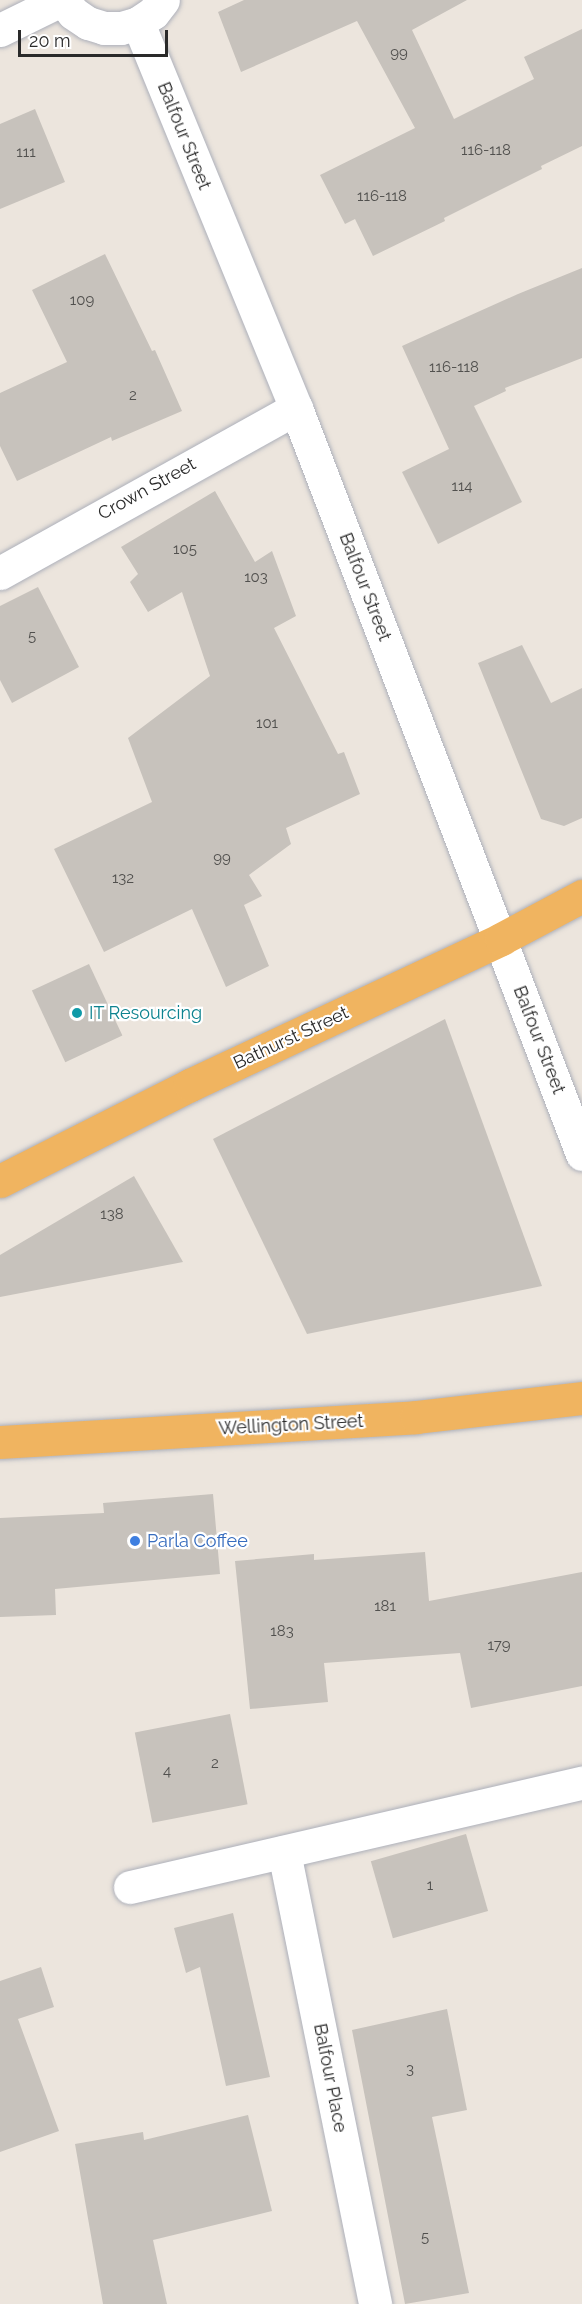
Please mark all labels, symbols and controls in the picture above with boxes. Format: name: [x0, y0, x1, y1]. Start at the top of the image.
scale bar: [21, 18, 171, 56]
text: 20 m: [29, 30, 71, 51]
house number: 99: [390, 45, 408, 63]
street label: Balfour Street: [153, 79, 215, 193]
house number: 116-118: [461, 142, 511, 160]
house number: 111: [16, 144, 36, 162]
house number: 116-118: [357, 188, 407, 206]
house number: 109: [70, 292, 94, 310]
house number: 116-118: [429, 359, 479, 377]
house number: 2: [129, 387, 137, 405]
street label: Crown Street: [94, 453, 200, 525]
house number: 114: [451, 478, 473, 496]
street label: Balfour Street: [334, 530, 396, 644]
house number: 105: [173, 541, 197, 559]
house number: 103: [244, 569, 268, 587]
house number: 5: [28, 628, 36, 646]
house number: 101: [256, 715, 278, 733]
house number: 99: [213, 850, 231, 868]
house number: 132: [112, 870, 134, 888]
street label: Balfour Street: [508, 983, 570, 1097]
place label: IT Resourcing: [89, 1002, 203, 1024]
street label: Bathurst Street: [230, 1002, 352, 1074]
marker: IT Resourcing: [70, 1006, 84, 1020]
house number: 138: [100, 1206, 124, 1224]
street label: Wellington Street: [218, 1410, 364, 1440]
place label: Parla Coffee: [147, 1530, 248, 1552]
marker: Parla Coffee: [128, 1534, 142, 1548]
house number: 181: [374, 1598, 396, 1616]
house number: 183: [270, 1623, 294, 1641]
house number: 179: [487, 1637, 511, 1655]
house number: 2: [211, 1755, 219, 1773]
house number: 4: [163, 1763, 171, 1781]
house number: 1: [427, 1877, 433, 1895]
street label: Balfour Place: [309, 2022, 351, 2134]
house number: 3: [406, 2061, 414, 2079]
house number: 5: [421, 2229, 429, 2247]

